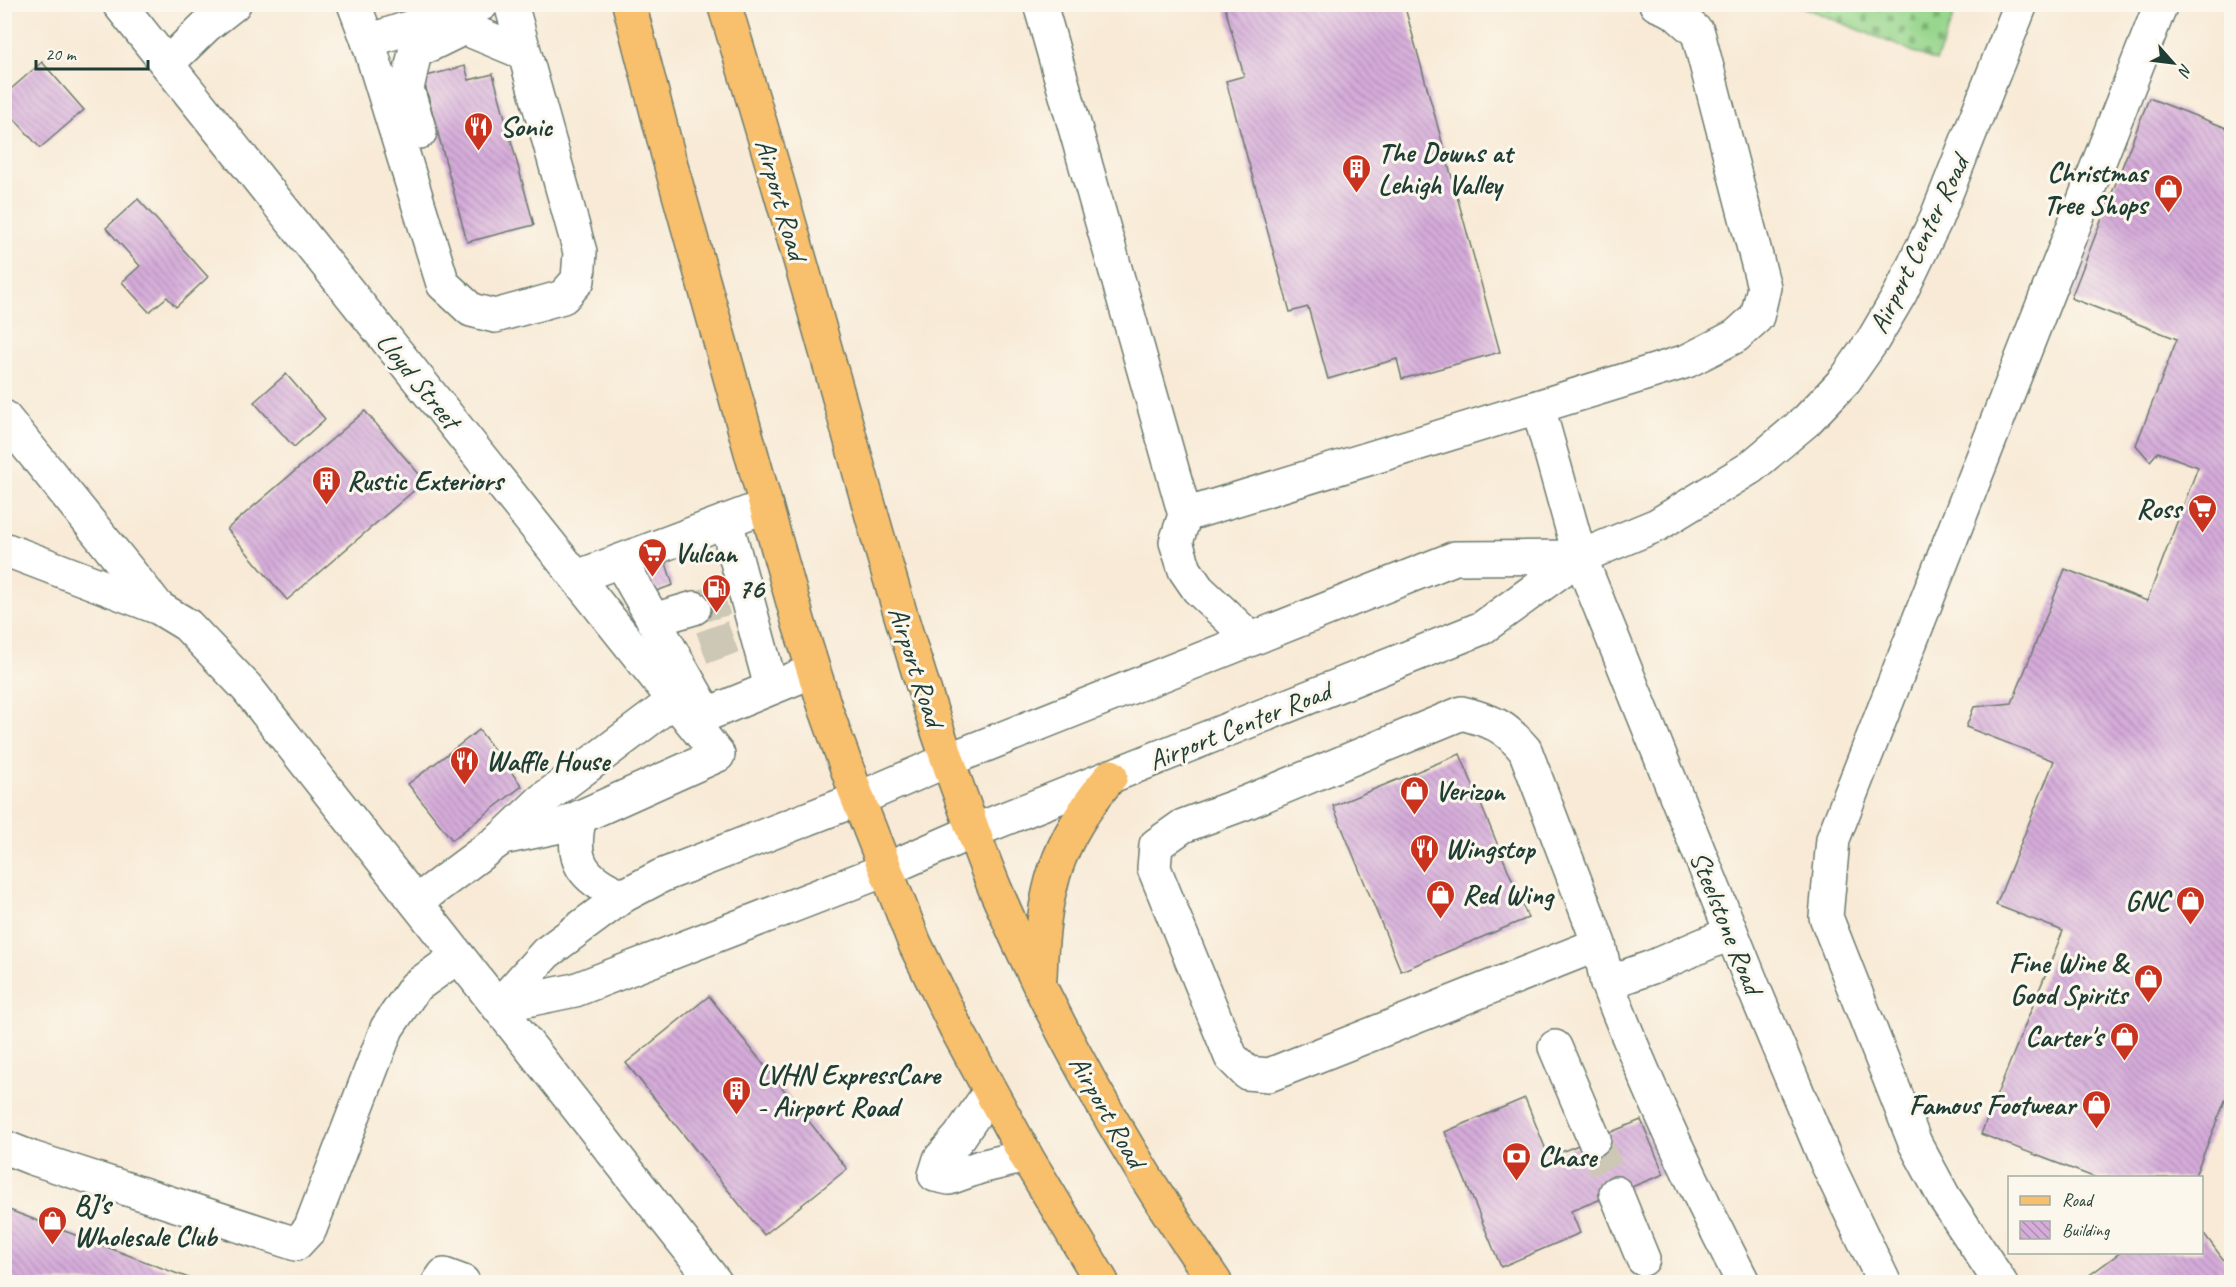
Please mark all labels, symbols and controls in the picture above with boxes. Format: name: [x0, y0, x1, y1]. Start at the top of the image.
scale bar: [36, 33, 148, 71]
north arrow: [2143, 33, 2203, 93]
text: 20 m: [45, 43, 78, 65]
text: N: [2173, 61, 2197, 81]
place label: Sonic: [500, 109, 554, 144]
restaurant icon: Sonic: [463, 110, 495, 152]
street label: Airport Road: [748, 135, 817, 267]
place label: The Downs at Lehigh Valley: [1378, 135, 1516, 202]
street label: Airport Center Road: [1860, 146, 1978, 339]
building icon: The Downs at Lehigh Valley: [1341, 152, 1373, 194]
place label: Christmas Tree Shops: [2044, 155, 2150, 222]
shop icon: Christmas Tree Shops: [2152, 172, 2184, 214]
street label: Lloyd Street: [369, 325, 471, 439]
place label: Rustic Exteriors: [347, 463, 506, 498]
building icon: Rustic Exteriors: [310, 464, 342, 506]
place label: Ross: [2136, 491, 2184, 526]
supermarket icon: Ross: [2186, 492, 2218, 534]
place label: Vulcan: [674, 535, 739, 570]
supermarket icon: Vulcan: [637, 536, 669, 578]
place label: 76: [738, 571, 765, 606]
fuel station icon: 76: [701, 572, 733, 614]
street label: Airport Road: [881, 602, 954, 734]
street label: Airport Center Road: [1143, 672, 1339, 778]
place label: Waffle House: [486, 743, 612, 778]
restaurant icon: Waffle House: [449, 744, 481, 786]
place label: Verizon: [1435, 773, 1507, 808]
shop icon: Verizon: [1398, 774, 1430, 816]
place label: Wingstop: [1445, 831, 1537, 866]
restaurant icon: Wingstop: [1408, 832, 1440, 874]
street label: Steelstone Road: [1682, 846, 1772, 1002]
place label: Red Wing: [1462, 877, 1556, 912]
shop icon: Red Wing: [1425, 878, 1457, 920]
place label: GNC: [2125, 883, 2173, 918]
shop icon: GNC: [2174, 884, 2206, 926]
place label: Fine Wine & Good Spirits: [2009, 945, 2130, 1012]
shop icon: Fine Wine & Good Spirits: [2132, 962, 2164, 1004]
place label: Carter's: [2025, 1019, 2106, 1054]
shop icon: Carter's: [2108, 1020, 2140, 1062]
street label: Airport Road: [1061, 1049, 1156, 1177]
place label: LVHN ExpressCare - Airport Road: [757, 1057, 942, 1124]
building icon: LVHN ExpressCare - Airport Road: [720, 1074, 752, 1116]
place label: Famous Footwear: [1909, 1087, 2078, 1122]
shop icon: Famous Footwear: [2080, 1088, 2112, 1130]
place label: Chase: [1538, 1139, 1599, 1174]
bank icon: Chase: [1501, 1140, 1533, 1182]
legend: [2008, 1176, 2203, 1254]
place label: BJ's Wholesale Club: [74, 1187, 219, 1254]
text: Road: [2062, 1189, 2095, 1211]
shop icon: BJ's Wholesale Club: [37, 1204, 69, 1246]
text: Building: [2062, 1219, 2111, 1241]

